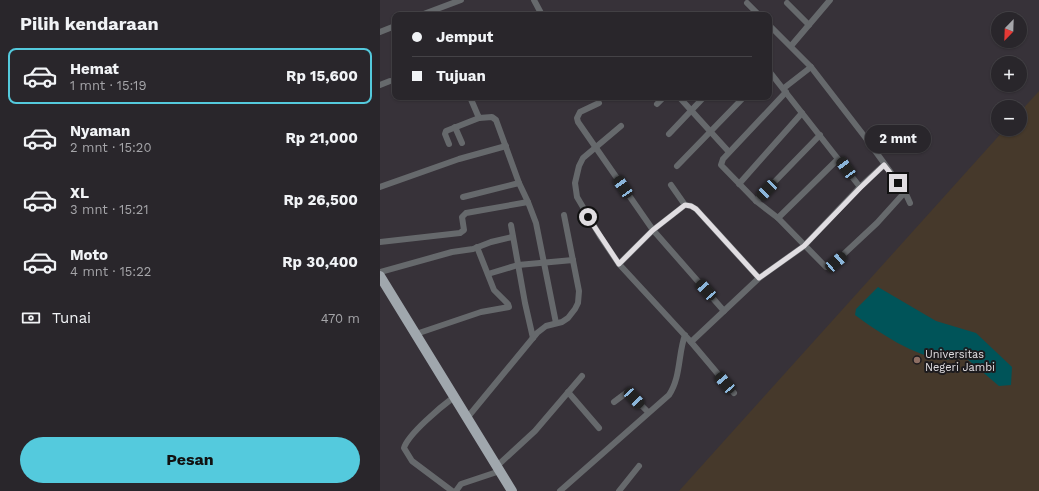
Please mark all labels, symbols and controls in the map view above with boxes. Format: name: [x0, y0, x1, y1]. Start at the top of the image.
north arrow: [991, 12, 1027, 48]
map controls: [991, 12, 1027, 136]
text: Pilih kendaraan: [20, 13, 159, 34]
text: Jemput: [436, 28, 493, 46]
button: +: [991, 56, 1027, 92]
icon: car: [22, 58, 58, 94]
text: Hemat: [70, 60, 119, 78]
text: Rp 15,600: [286, 67, 358, 85]
text: Tujuan: [436, 67, 486, 85]
text: 1 mnt · 15:19: [70, 78, 146, 93]
button: −: [991, 100, 1027, 136]
icon: car: [22, 120, 58, 156]
text: Nyaman: [70, 122, 130, 140]
callout: 2 mnt: [865, 125, 931, 153]
text: Rp 21,000: [285, 129, 358, 147]
text: 2 mnt: [879, 131, 917, 146]
text: 2 mnt · 15:20: [70, 140, 152, 155]
car: [834, 155, 858, 181]
car: [611, 174, 635, 200]
route end: [889, 174, 907, 192]
car: [754, 177, 780, 203]
icon: car: [22, 182, 58, 218]
text: XL: [70, 184, 89, 202]
text: Rp 26,500: [283, 191, 358, 209]
text: 3 mnt · 15:21: [70, 202, 148, 217]
route start: [579, 208, 597, 226]
icon: car: [22, 244, 58, 280]
text: Moto: [70, 246, 108, 264]
car: [823, 250, 849, 274]
text: Rp 30,400: [282, 253, 358, 271]
text: 4 mnt · 15:22: [70, 264, 151, 279]
car: [694, 277, 718, 303]
icon: cash: [20, 307, 42, 329]
text: Tunai: [52, 309, 91, 327]
text: 470 m: [321, 311, 360, 326]
place label: Universitas Negeri Jambi: [925, 348, 995, 374]
marker: Universitas Negeri Jambi: [912, 355, 922, 365]
car: [713, 370, 737, 396]
car: [621, 385, 647, 411]
button: Pesan: [20, 437, 360, 483]

